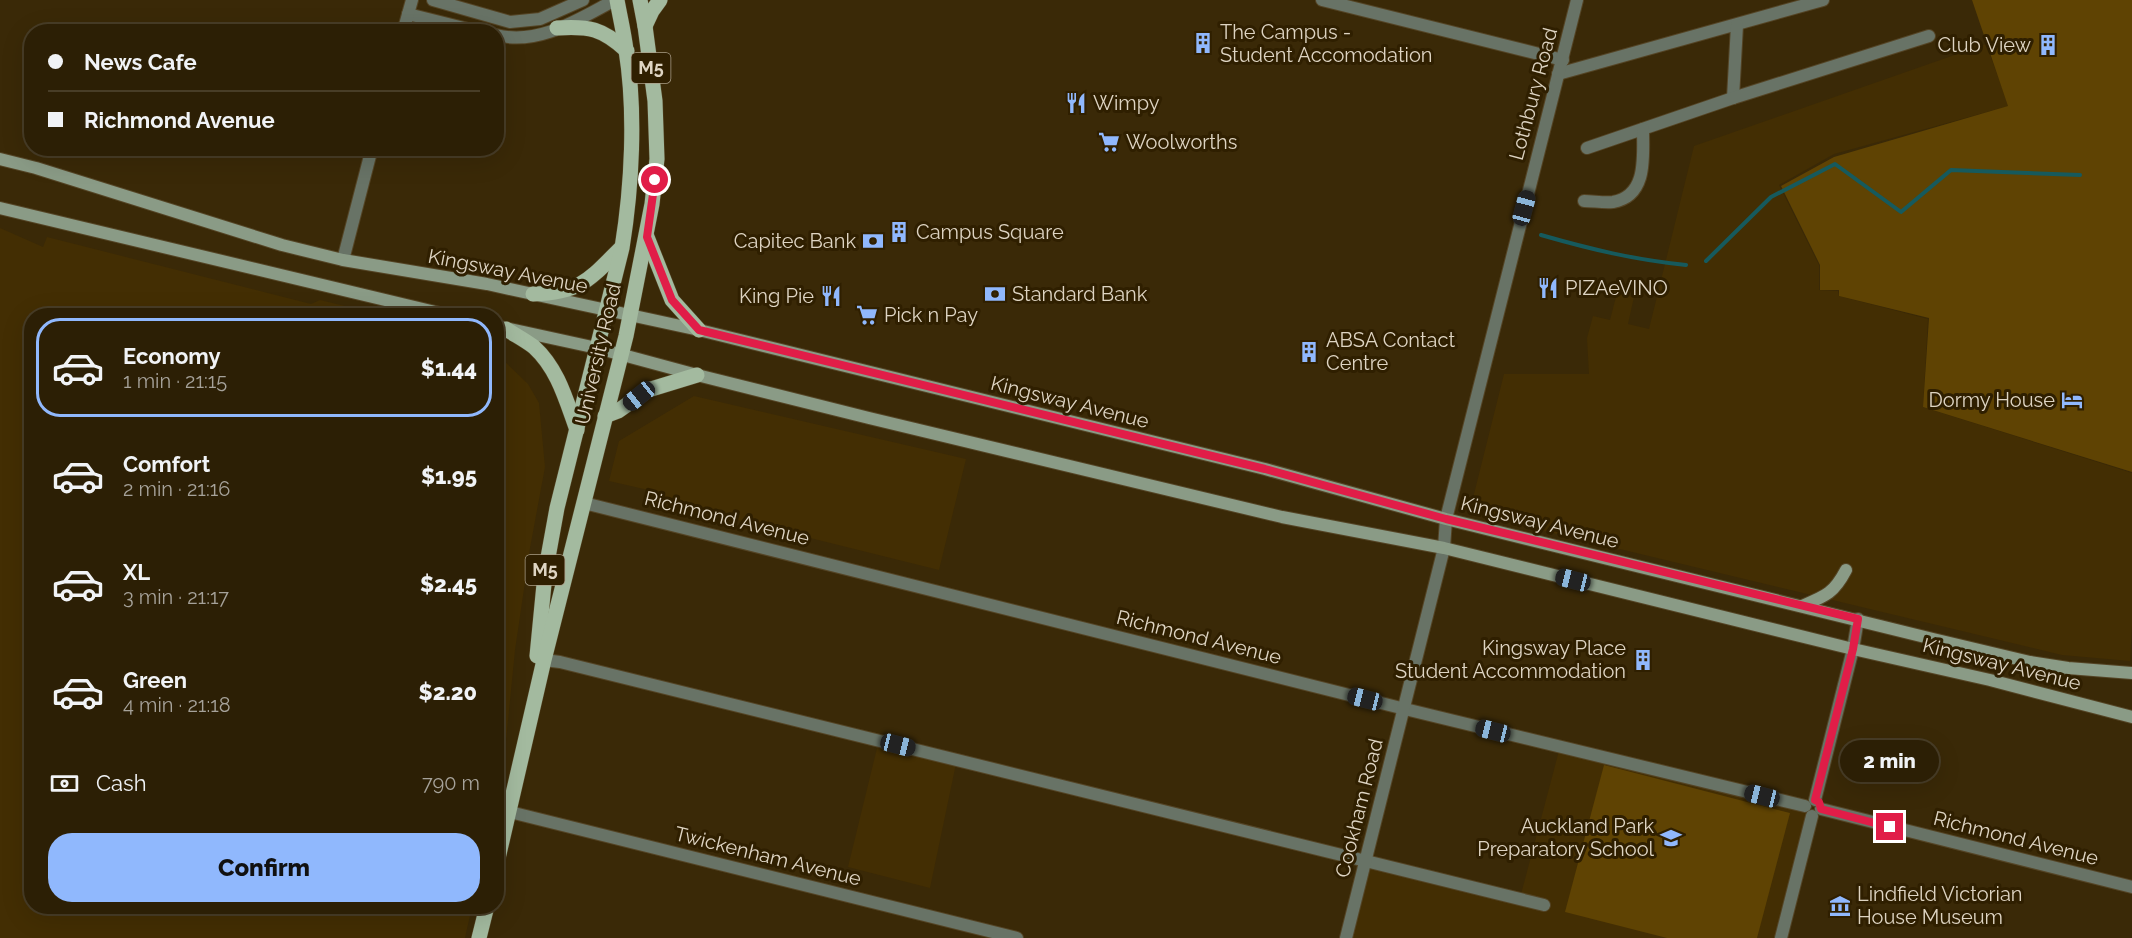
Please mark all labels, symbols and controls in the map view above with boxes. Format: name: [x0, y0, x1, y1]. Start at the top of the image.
place label: The Campus - Student Accomodation: [1220, 20, 1433, 67]
street label: Lothbury Road: [1504, 25, 1562, 163]
building icon: The Campus - Student Accomodation: [1191, 31, 1215, 55]
place label: Club View: [1938, 33, 2031, 57]
building icon: Club View: [2036, 33, 2060, 57]
text: News Cafe: [84, 49, 197, 75]
road number: M5: [632, 53, 670, 83]
restaurant icon: Wimpy: [1064, 91, 1088, 115]
place label: Wimpy: [1093, 91, 1160, 115]
text: Richmond Avenue: [84, 107, 275, 133]
supermarket icon: Woolworths: [1097, 130, 1121, 154]
place label: Woolworths: [1126, 130, 1237, 154]
route start: [641, 166, 668, 193]
car: [1511, 188, 1537, 228]
building icon: Campus Square: [887, 220, 911, 244]
place label: Campus Square: [916, 220, 1064, 244]
place label: Capitec Bank: [734, 229, 856, 253]
bank icon: Capitec Bank: [861, 229, 885, 253]
street label: Kingsway Avenue: [426, 244, 590, 298]
restaurant icon: PIZAeVINO: [1536, 276, 1560, 300]
place label: PIZAeVINO: [1565, 276, 1668, 300]
street label: University Road: [570, 281, 626, 427]
bank icon: Standard Bank: [983, 282, 1007, 306]
place label: Standard Bank: [1012, 282, 1148, 306]
place label: King Pie: [739, 284, 814, 308]
restaurant icon: King Pie: [819, 284, 843, 308]
supermarket icon: Pick n Pay: [855, 303, 879, 327]
place label: Pick n Pay: [884, 303, 978, 327]
place label: ABSA Contact Centre: [1326, 328, 1455, 375]
building icon: ABSA Contact Centre: [1297, 340, 1321, 364]
icon: car: [51, 341, 105, 395]
text: Economy: [123, 343, 221, 369]
text: $1.44: [421, 355, 477, 381]
text: 1 min · 21:15: [123, 369, 227, 393]
street label: Kingsway Avenue: [988, 371, 1152, 433]
car: [619, 378, 659, 414]
place label: Dormy House: [1928, 388, 2055, 412]
hotel icon: Dormy House: [2060, 388, 2084, 412]
icon: car: [51, 449, 105, 503]
text: Comfort: [123, 451, 210, 477]
text: $1.95: [421, 463, 477, 489]
text: 2 min · 21:16: [123, 477, 230, 501]
street label: Richmond Avenue: [642, 486, 812, 550]
street label: Kingsway Avenue: [1458, 491, 1622, 553]
road number: M5: [526, 555, 564, 585]
icon: car: [51, 557, 105, 611]
text: XL: [123, 559, 150, 585]
car: [1553, 567, 1593, 593]
text: $2.45: [420, 571, 477, 597]
text: 3 min · 21:17: [123, 585, 229, 609]
street label: Richmond Avenue: [1114, 605, 1284, 669]
street label: Kingsway Avenue: [1920, 633, 2084, 695]
place label: Kingsway Place Student Accommodation: [1395, 636, 1626, 683]
building icon: Kingsway Place Student Accommodation: [1631, 648, 1655, 672]
icon: car: [51, 665, 105, 719]
text: Green: [123, 667, 187, 693]
text: $2.20: [419, 679, 477, 705]
car: [1345, 686, 1385, 712]
text: 4 min · 21:18: [123, 693, 231, 717]
car: [1473, 718, 1513, 744]
car: [878, 732, 918, 758]
street label: Cookham Road: [1330, 736, 1388, 880]
callout: 2 min: [1840, 740, 1940, 782]
text: 2 min: [1863, 749, 1916, 773]
icon: cash: [48, 767, 81, 800]
text: Cash: [96, 770, 147, 796]
text: 790 m: [422, 771, 480, 795]
car: [1742, 783, 1782, 809]
street label: Richmond Avenue: [1931, 806, 2101, 870]
route end: [1876, 813, 1903, 840]
place label: Auckland Park Preparatory School: [1477, 814, 1655, 861]
street label: Twickenham Avenue: [672, 821, 864, 891]
school or university icon: Auckland Park Preparatory School: [1659, 826, 1683, 850]
button: Confirm: [48, 833, 480, 902]
place label: Lindfield Victorian House Museum: [1857, 882, 2023, 929]
museum icon: Lindfield Victorian House Museum: [1828, 894, 1852, 918]

